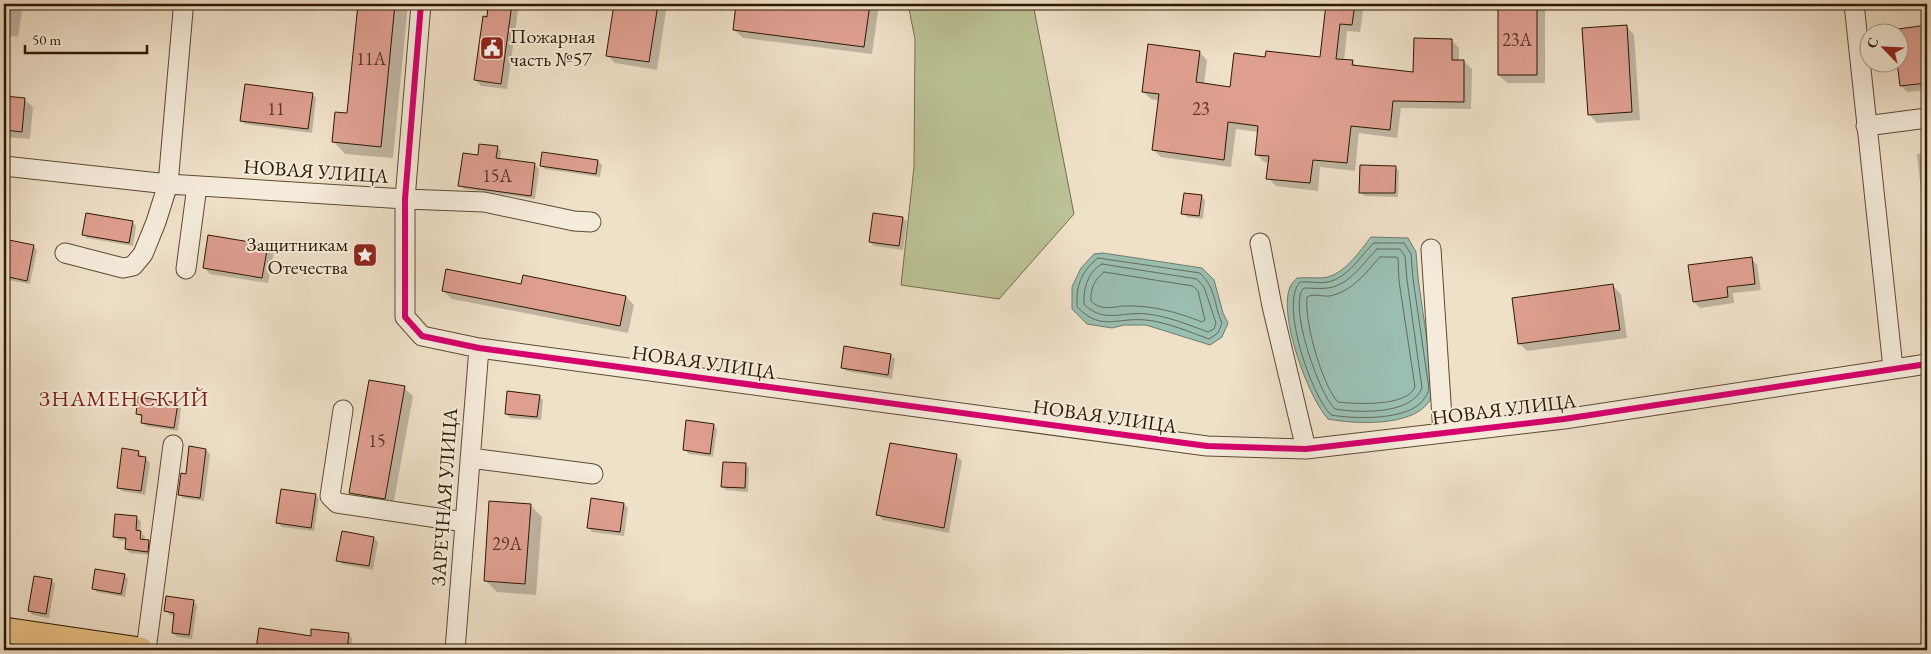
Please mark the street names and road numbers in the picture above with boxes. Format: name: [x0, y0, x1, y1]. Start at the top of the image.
street label: НОВАЯ УЛИЦА: [243, 153, 390, 189]
street label: НОВАЯ УЛИЦА: [630, 339, 778, 385]
street label: НОВАЯ УЛИЦА: [1430, 387, 1578, 431]
street label: НОВАЯ УЛИЦА: [1031, 393, 1179, 439]
street label: ЗАРЕЧНАЯ УЛИЦА: [425, 407, 463, 587]

